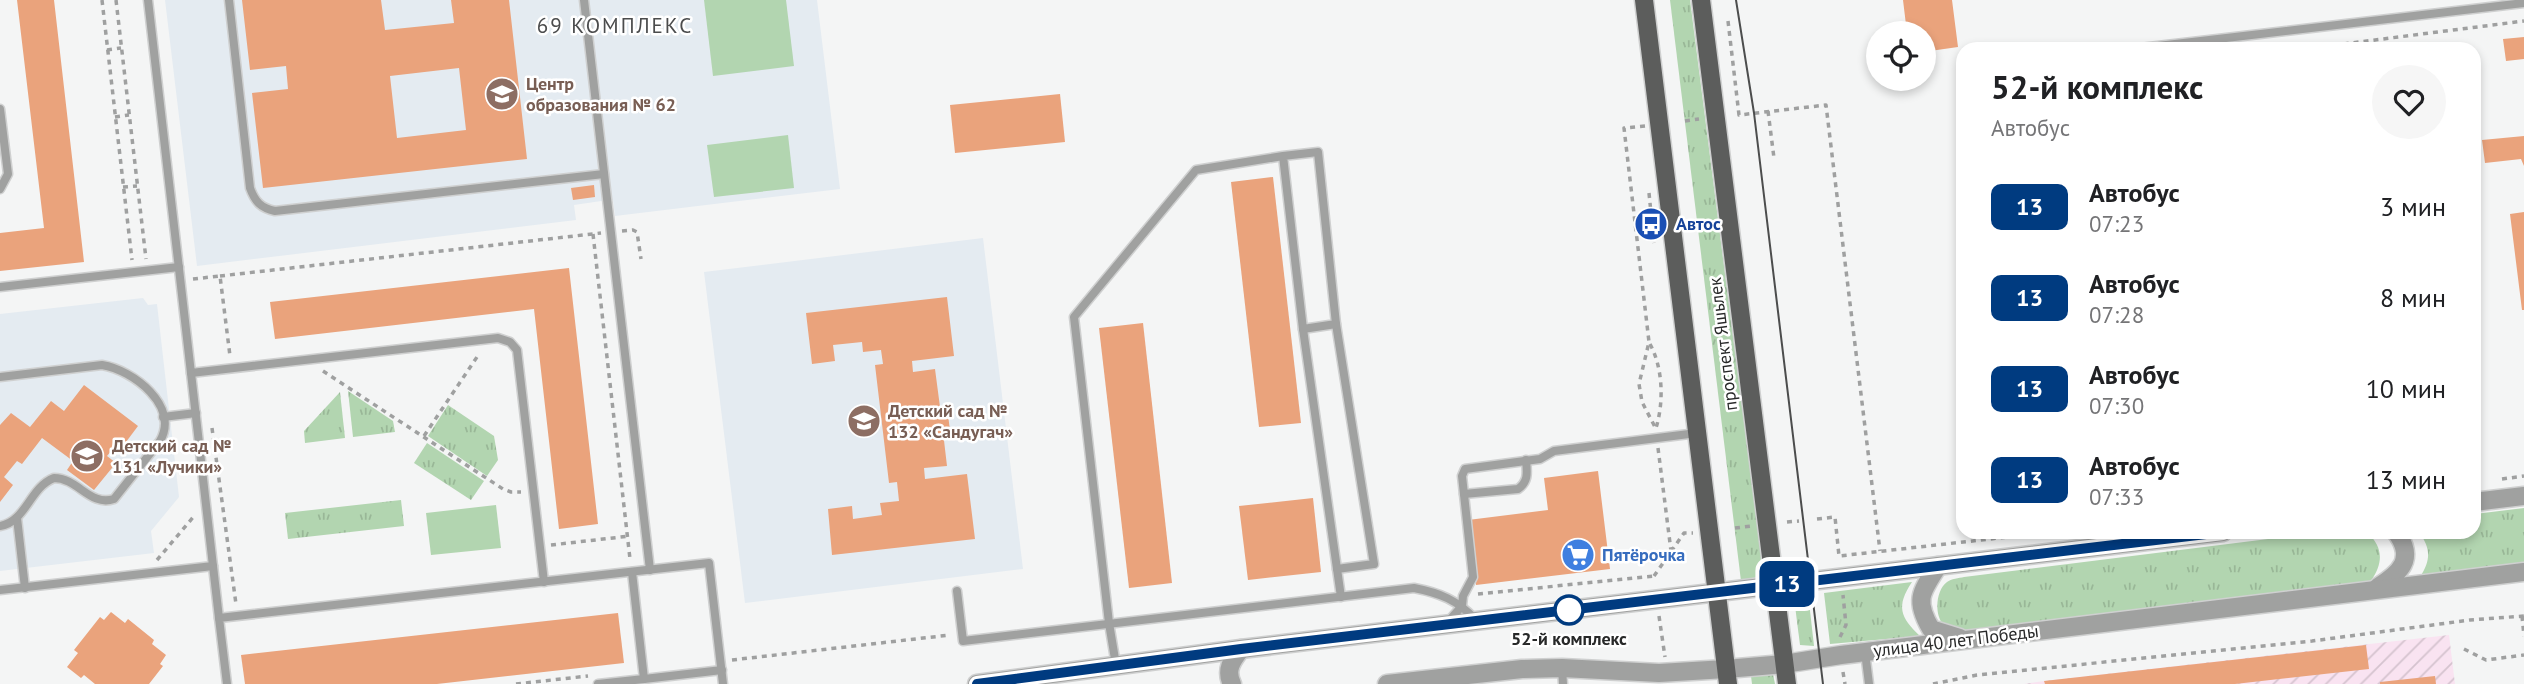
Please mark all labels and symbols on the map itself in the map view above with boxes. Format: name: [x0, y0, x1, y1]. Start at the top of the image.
district label: 69 КОМПЛЕКС: [537, 12, 693, 39]
place label: Центр образования № 62: [526, 72, 676, 116]
school or university icon: Центр образования № 62: [483, 75, 521, 113]
bus stop icon: Автос: [1632, 205, 1670, 243]
place label: Автос: [1676, 212, 1721, 235]
street label: проспект Яшьлек: [1703, 276, 1742, 412]
place label: Детский сад № 132 «Сандугач»: [888, 399, 1013, 443]
school or university icon: Детский сад № 132 «Сандугач»: [845, 402, 883, 440]
place label: Детский сад № 131 «Лучики»: [112, 434, 231, 478]
school or university icon: Детский сад № 131 «Лучики»: [68, 437, 106, 475]
supermarket icon: Пятёрочка: [1559, 536, 1597, 574]
place label: Пятёрочка: [1602, 543, 1685, 566]
line badge: 13: [1756, 561, 1818, 607]
marker: 52-й комплекс: [1554, 595, 1584, 625]
street label: улица 40 лет Победы: [1872, 619, 2040, 662]
place label: 52-й комплекс: [1511, 627, 1627, 650]

